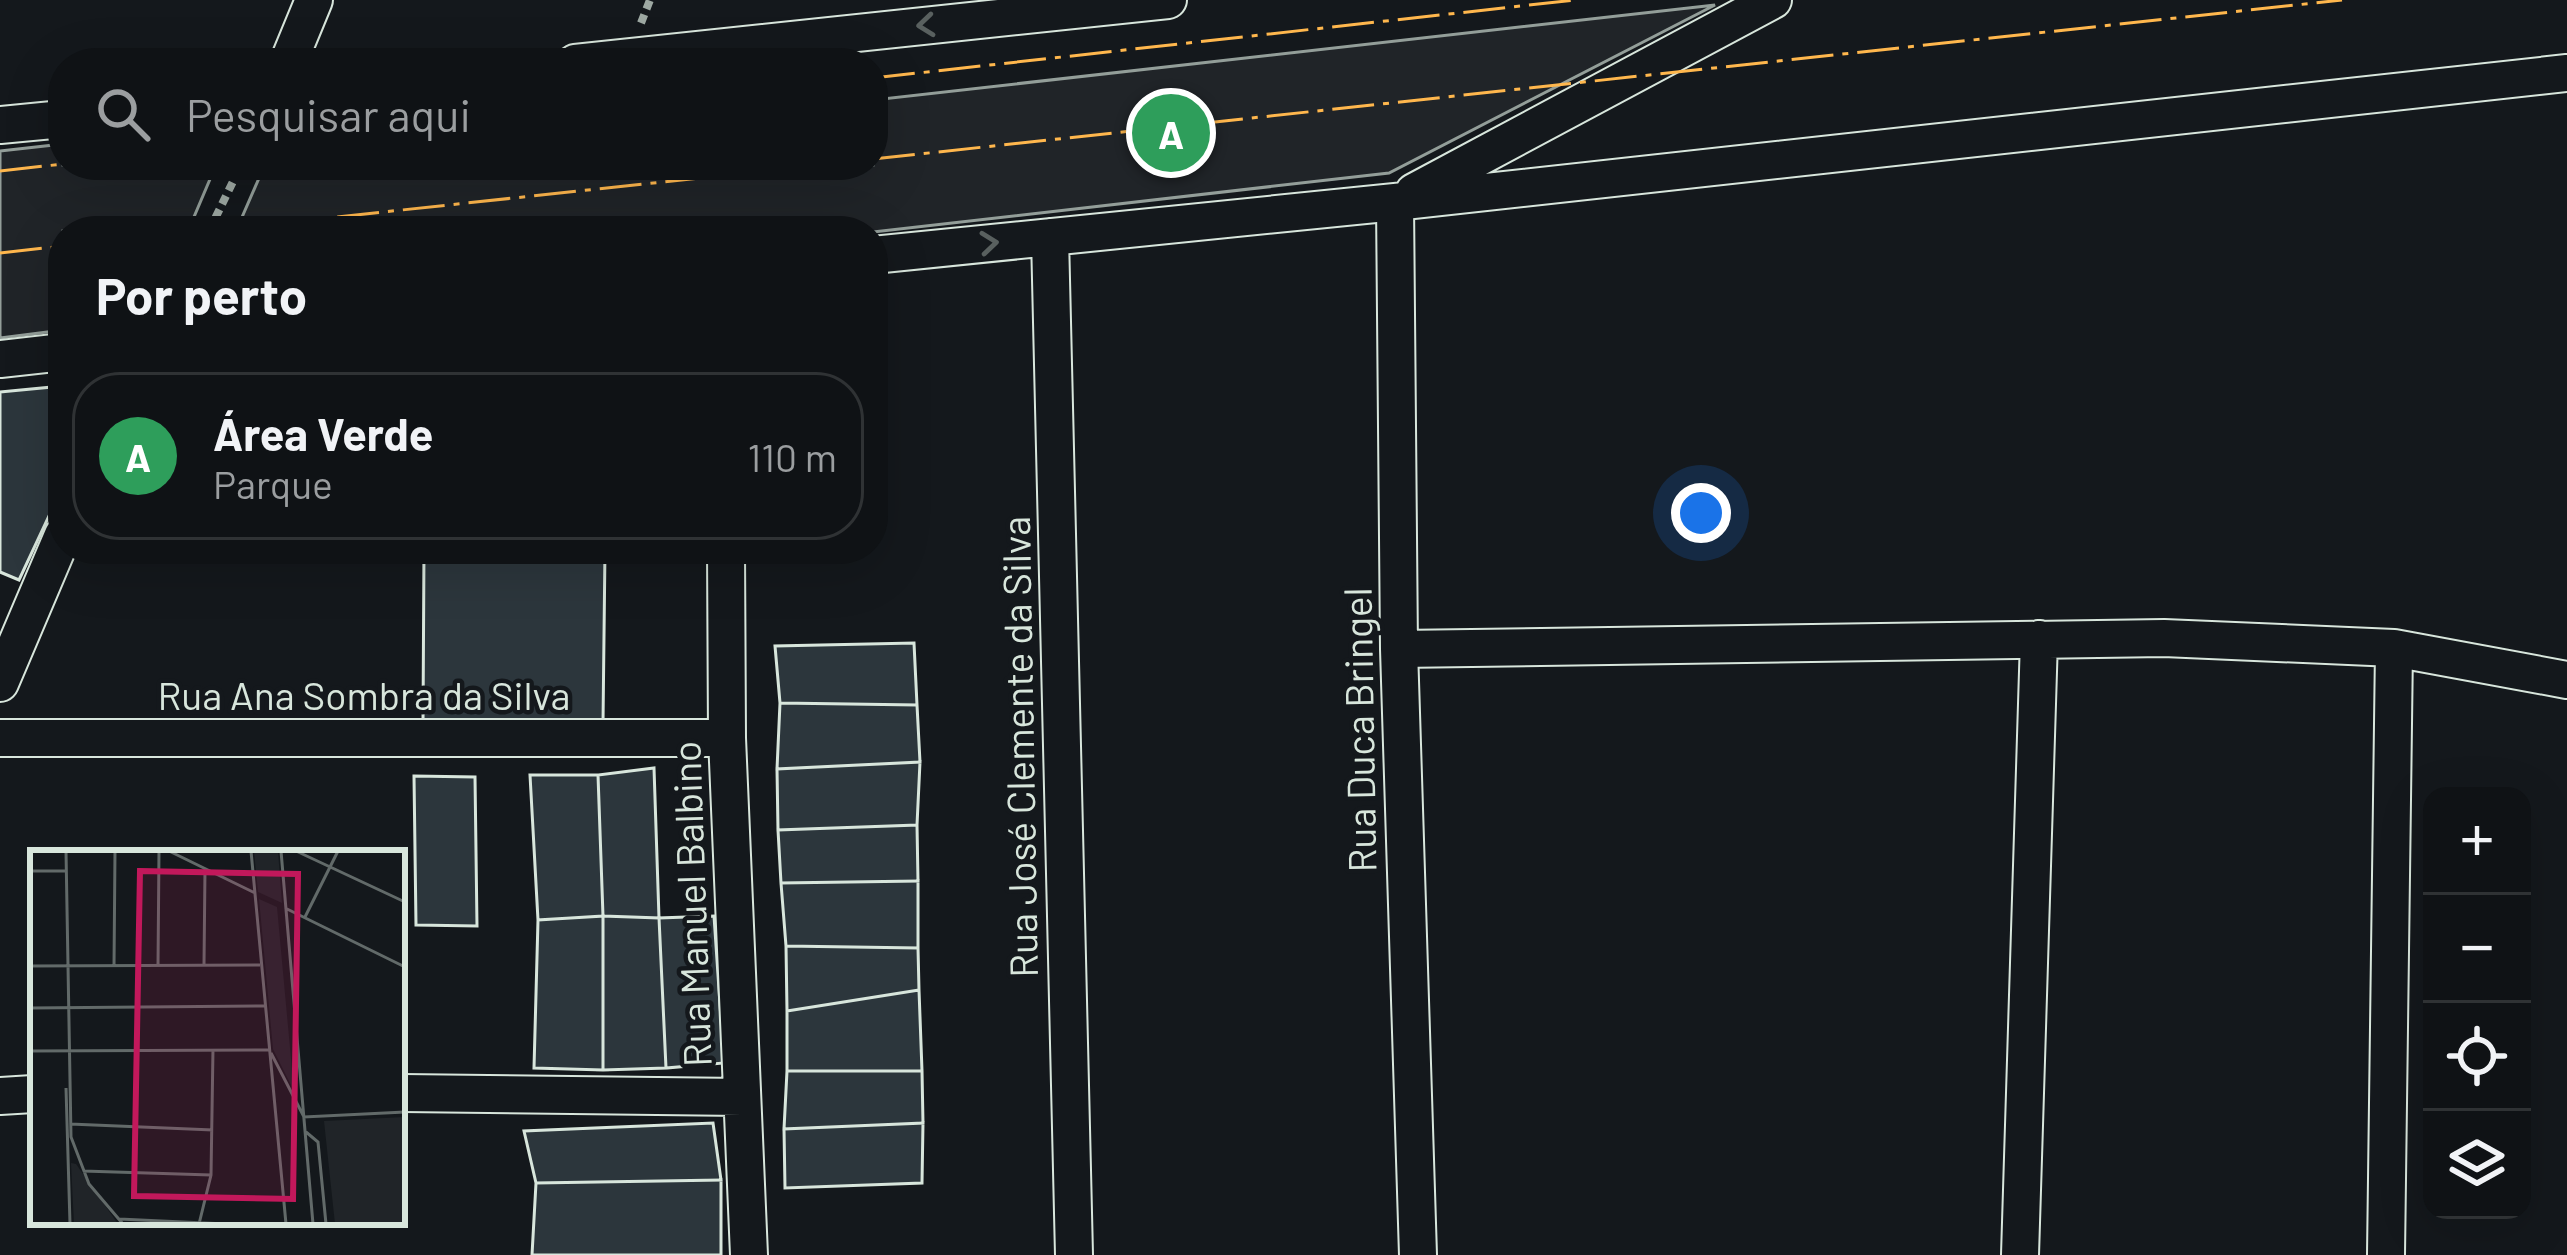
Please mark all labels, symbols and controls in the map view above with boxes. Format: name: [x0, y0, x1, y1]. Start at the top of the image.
one-way arrow: [916, 12, 936, 38]
search box: [48, 48, 888, 180]
icon: search: [90, 81, 156, 147]
text: Pesquisar aqui: [186, 87, 471, 141]
pin: A: [1132, 88, 1210, 178]
one-way arrow: [980, 231, 999, 256]
text: Por perto: [96, 264, 307, 325]
text: Área Verde: [213, 406, 433, 460]
text: A: [125, 433, 151, 480]
text: 110 m: [747, 433, 837, 480]
text: Parque: [213, 460, 333, 507]
your location: [1671, 483, 1731, 543]
street label: Rua José Clemente da Silva: [991, 516, 1046, 978]
street label: Rua Duca Bringel: [1333, 587, 1384, 873]
street label: Rua Ana Sombra da Silva: [157, 671, 571, 718]
street label: Rua Manuel Balbino: [661, 740, 720, 1068]
map controls: [2423, 787, 2531, 1219]
button: +: [2423, 787, 2531, 895]
inset map: [30, 850, 405, 1225]
button: −: [2423, 895, 2531, 1003]
button: locate: [2423, 1003, 2531, 1111]
button: layers: [2423, 1111, 2531, 1219]

